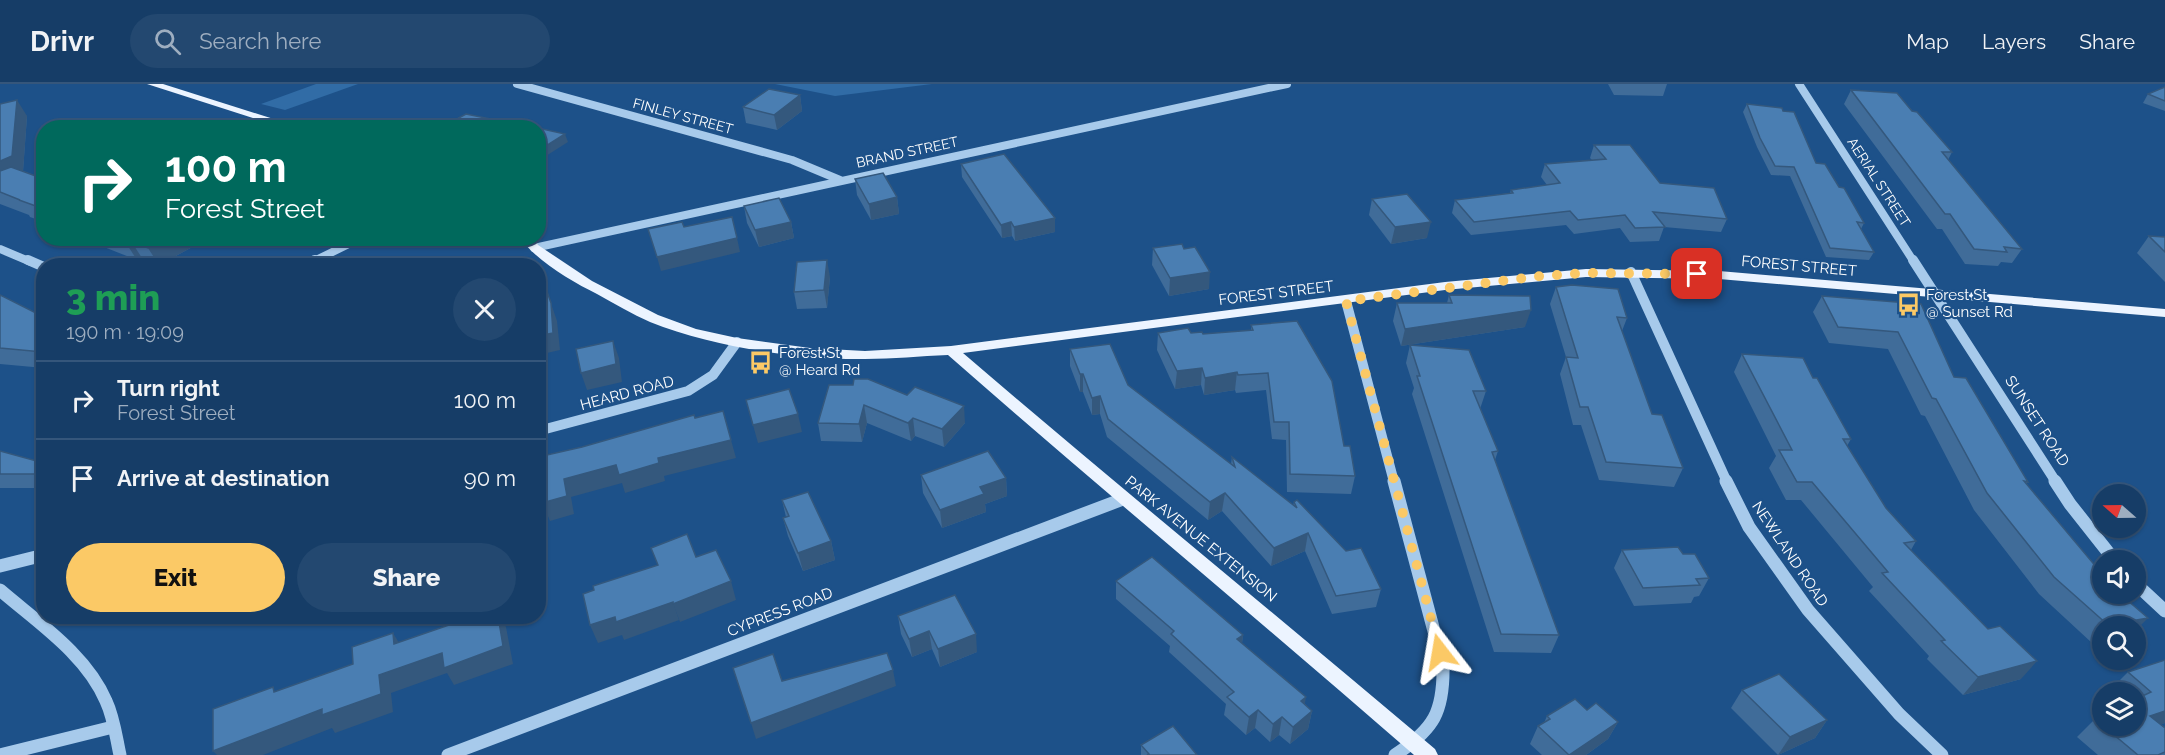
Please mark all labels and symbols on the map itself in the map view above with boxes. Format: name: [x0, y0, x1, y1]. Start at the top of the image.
street label: FINLEY STREET: [631, 95, 735, 137]
street label: BRAND STREET: [854, 133, 960, 171]
street label: AERIAL STREET: [1844, 134, 1914, 230]
pin: [1671, 248, 1722, 299]
street label: FOREST STREET: [1741, 252, 1857, 280]
street label: FOREST STREET: [1217, 277, 1335, 309]
place label: Forest St @ Sunset Rd: [1926, 286, 2013, 321]
bus stop icon: Forest St @ Sunset Rd: [1895, 291, 1921, 317]
place label: Forest St @ Heard Rd: [779, 344, 860, 379]
bus stop icon: Forest St @ Heard Rd: [748, 349, 774, 375]
street label: HEARD ROAD: [578, 372, 676, 414]
street label: SUNSET ROAD: [2001, 372, 2073, 470]
street label: PARK AVENUE EXTENSION: [1122, 472, 1280, 606]
north arrow: [2092, 484, 2146, 538]
street label: NEWLAND ROAD: [1748, 498, 1832, 610]
street label: CYPRESS ROAD: [725, 584, 836, 640]
position arrow: [1408, 620, 1472, 684]

